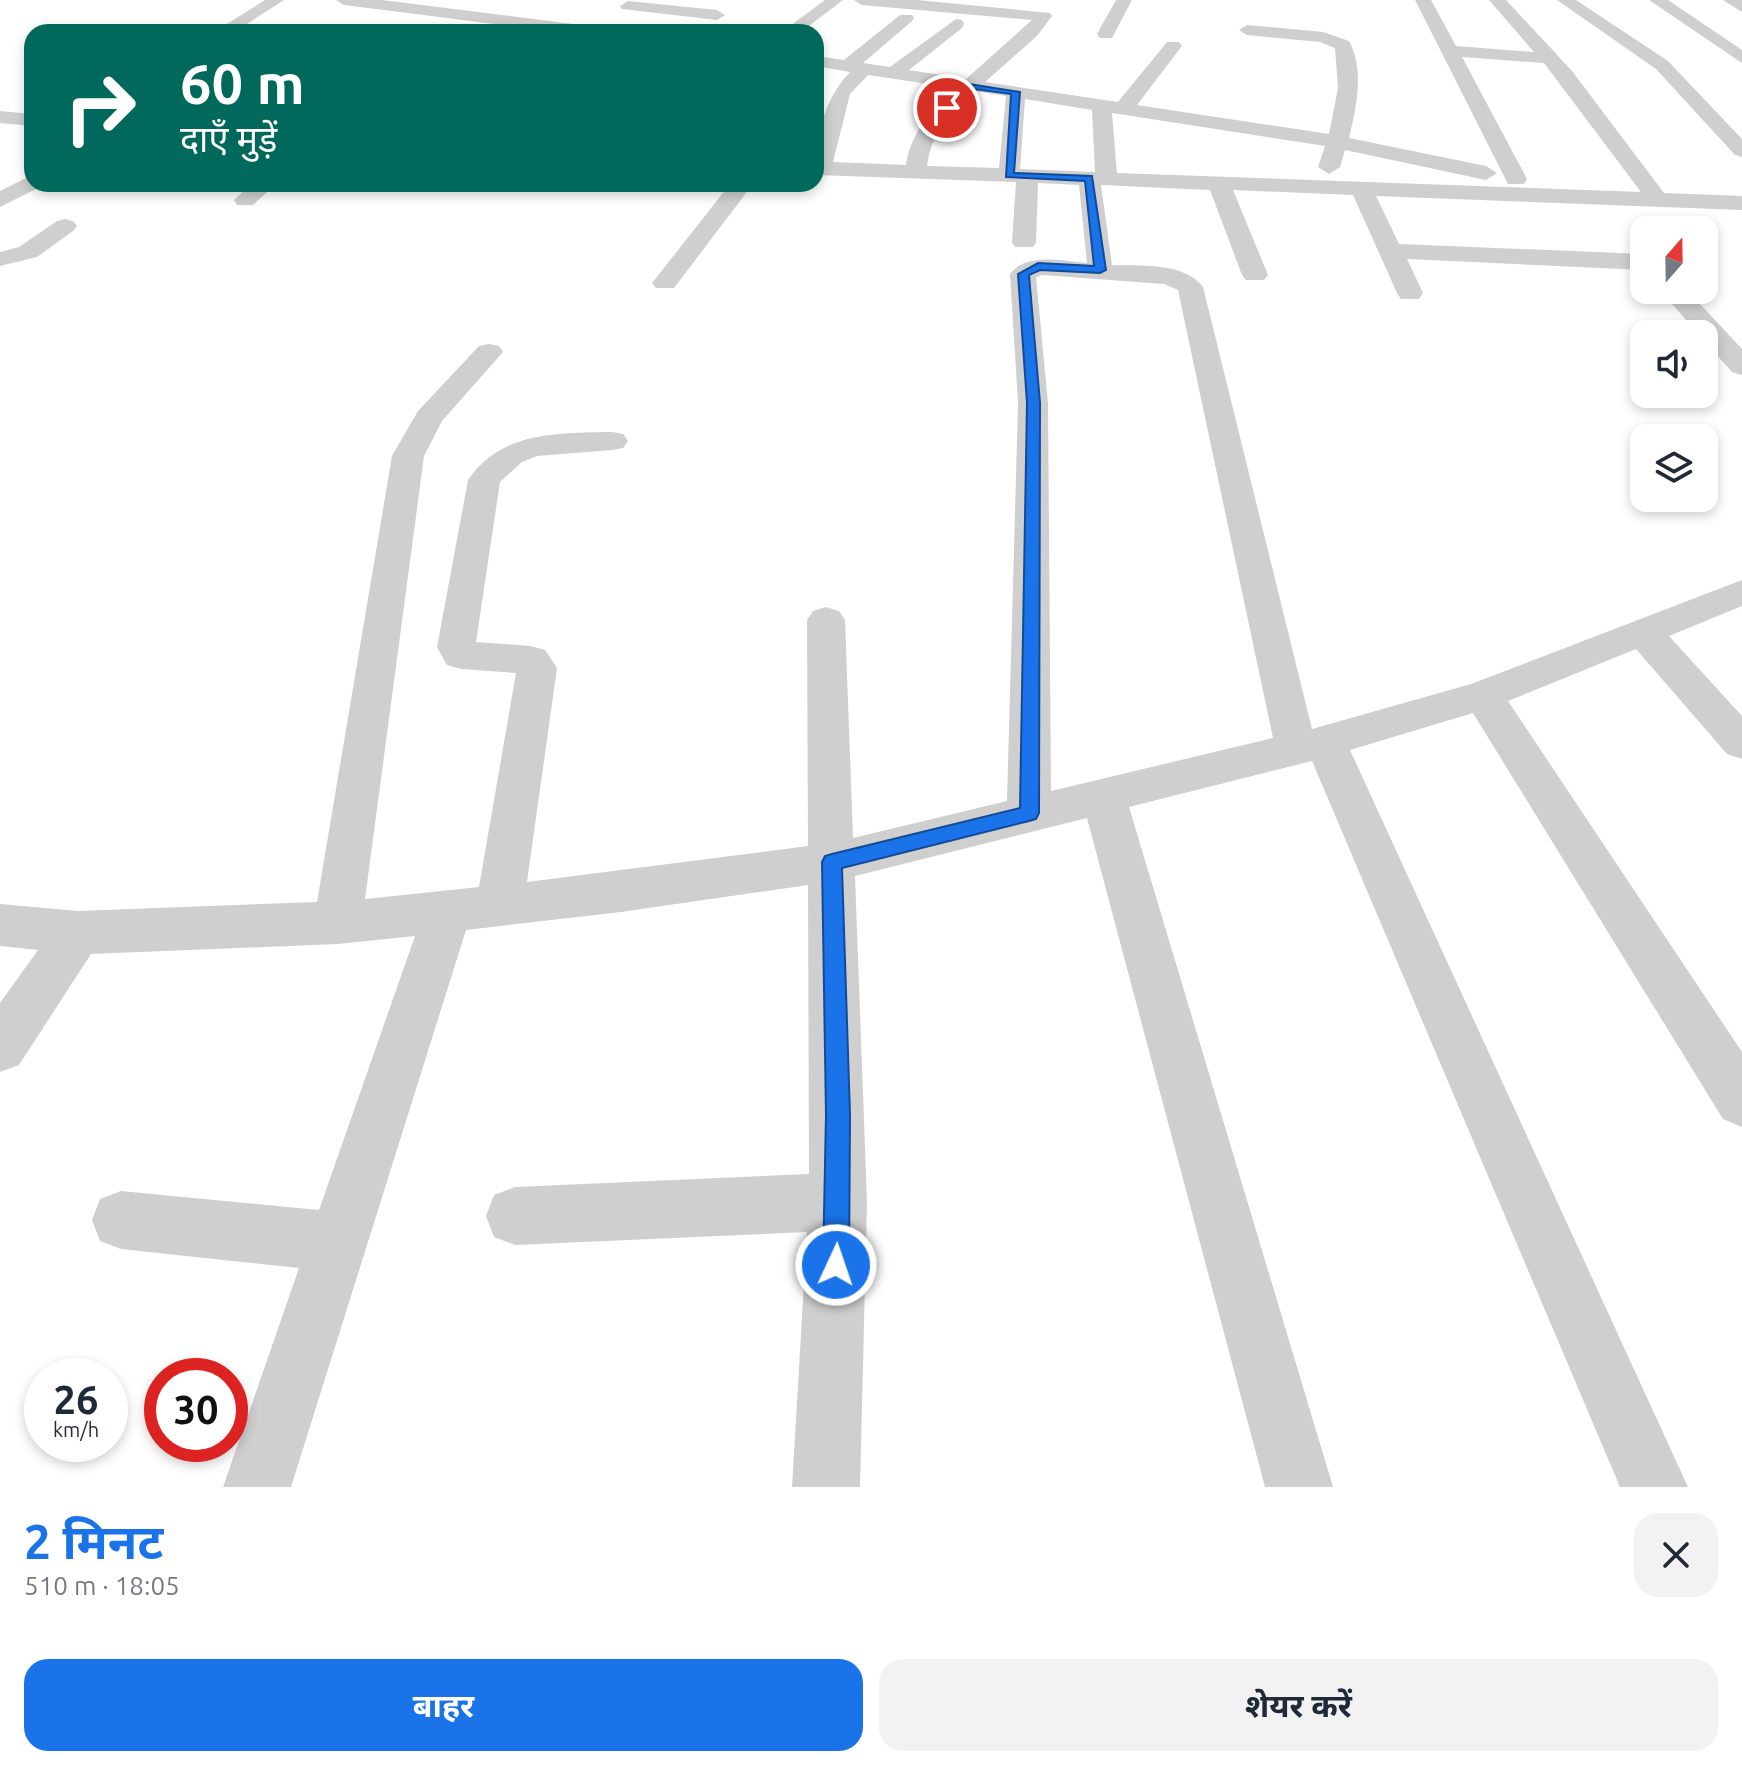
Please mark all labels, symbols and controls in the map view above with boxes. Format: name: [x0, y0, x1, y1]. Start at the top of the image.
text: 60 m: [180, 52, 305, 115]
icon: right: [48, 56, 152, 160]
pin: [913, 74, 981, 142]
icon: arrive: [925, 86, 969, 130]
text: दाएँ मुड़ें: [180, 118, 277, 159]
north arrow: [1630, 216, 1718, 304]
map controls: [1630, 216, 1718, 512]
button: sound: [1630, 320, 1718, 408]
button: layers: [1630, 424, 1718, 512]
position arrow: [794, 1223, 878, 1307]
speed limit sign: 30: [144, 1358, 248, 1462]
text: 26: [53, 1377, 99, 1422]
text: km/h: [53, 1418, 99, 1441]
button: close: [1634, 1513, 1718, 1597]
text: 2 मिनट: [24, 1514, 163, 1568]
text: 510 m · 18:05: [24, 1571, 180, 1600]
button: बाहर: [24, 1659, 863, 1751]
button: शेयर करें: [879, 1659, 1718, 1751]

